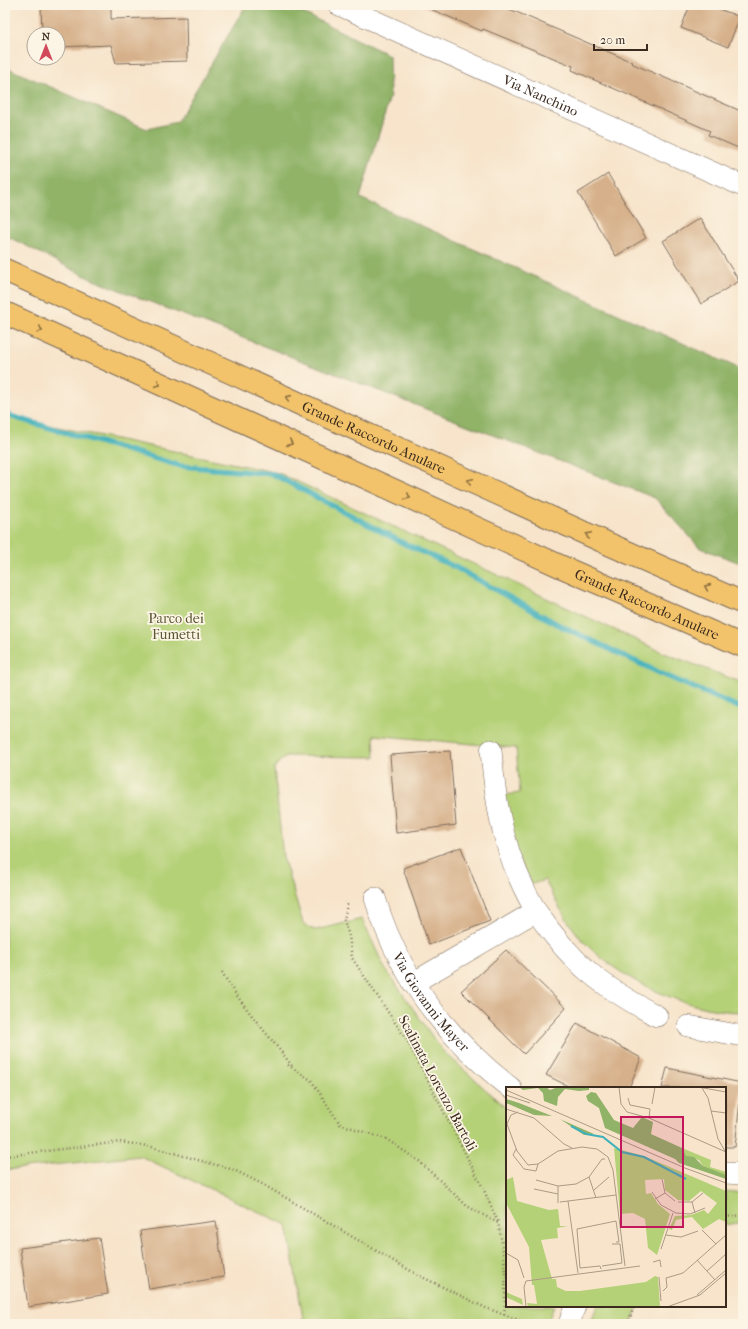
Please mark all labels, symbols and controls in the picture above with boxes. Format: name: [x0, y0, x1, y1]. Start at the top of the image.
north arrow: [26, 26, 66, 66]
scale bar: [594, 26, 647, 52]
text: N: [42, 30, 51, 43]
text: 20 m: [600, 33, 625, 47]
street label: Via Nanchino: [499, 71, 581, 120]
one-way arrow: [36, 325, 44, 333]
one-way arrow: [154, 379, 162, 387]
one-way arrow: [285, 395, 293, 403]
street label: Grande Raccordo Anulare: [299, 398, 448, 478]
one-way arrow: [285, 438, 293, 446]
one-way arrow: [467, 478, 474, 486]
one-way arrow: [404, 492, 411, 500]
one-way arrow: [585, 532, 593, 540]
street label: Grande Raccordo Anulare: [572, 566, 722, 644]
one-way arrow: [704, 584, 712, 592]
park label: Parco dei Fumetti: [148, 610, 204, 643]
street label: Via Giovanni Mayer: [388, 949, 473, 1055]
street label: Scalinata Lorenzo Bartoli: [395, 1012, 481, 1154]
inset map: [506, 1087, 726, 1307]

